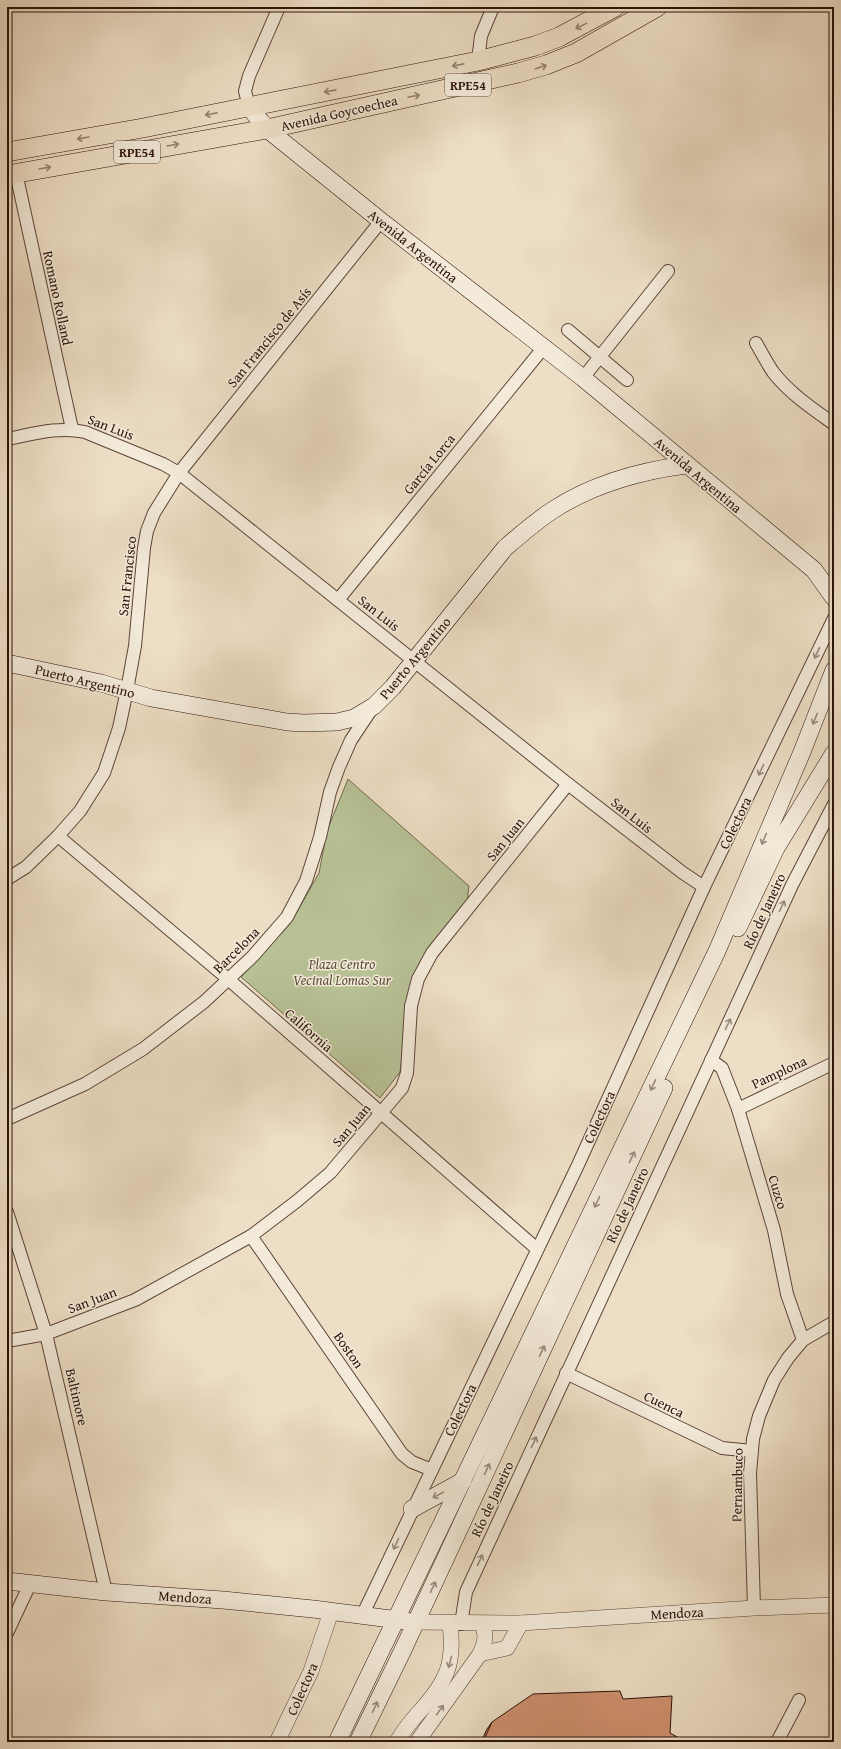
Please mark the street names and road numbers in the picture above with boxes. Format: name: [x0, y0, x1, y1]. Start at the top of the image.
road number: RPE54: [445, 74, 491, 96]
street label: Avenida Goycoechea: [279, 90, 400, 136]
road number: RPE54: [114, 141, 160, 163]
street label: Avenida Argentina: [364, 205, 462, 288]
street label: Romano Rolland: [38, 249, 78, 348]
street label: San Francisco de Asís: [222, 282, 316, 392]
street label: San Luis: [85, 409, 137, 445]
street label: García Lorca: [398, 429, 460, 499]
street label: Avenida Argentina: [650, 432, 746, 518]
street label: San Francisco: [113, 535, 141, 617]
street label: San Luis: [354, 590, 404, 636]
street label: Puerto Argentino: [375, 612, 455, 704]
street label: Puerto Argentino: [33, 659, 137, 703]
street label: San Luis: [607, 792, 657, 838]
street label: Colectora: [714, 793, 756, 852]
street label: San Juan: [481, 813, 529, 865]
street label: Río de Janeiro: [738, 870, 790, 952]
street label: Barcelona: [208, 922, 264, 978]
street label: California: [281, 1003, 338, 1057]
street label: Pamplona: [748, 1050, 810, 1093]
street label: Colectora: [578, 1087, 620, 1147]
street label: San Juan: [327, 1099, 375, 1151]
street label: Río de Janeiro: [601, 1164, 653, 1246]
street label: Cuzco: [763, 1172, 793, 1212]
street label: San Juan: [65, 1282, 119, 1318]
street label: Boston: [329, 1328, 369, 1372]
street label: Baltimore: [61, 1366, 93, 1428]
street label: Colectora: [439, 1380, 481, 1439]
street label: Cuenca: [641, 1386, 688, 1422]
street label: Pernambuco: [726, 1448, 748, 1522]
street label: Río de Janeiro: [466, 1458, 518, 1540]
street label: Mendoza: [158, 1585, 213, 1609]
street label: Mendoza: [650, 1602, 705, 1624]
street label: Colectora: [282, 1659, 323, 1719]

